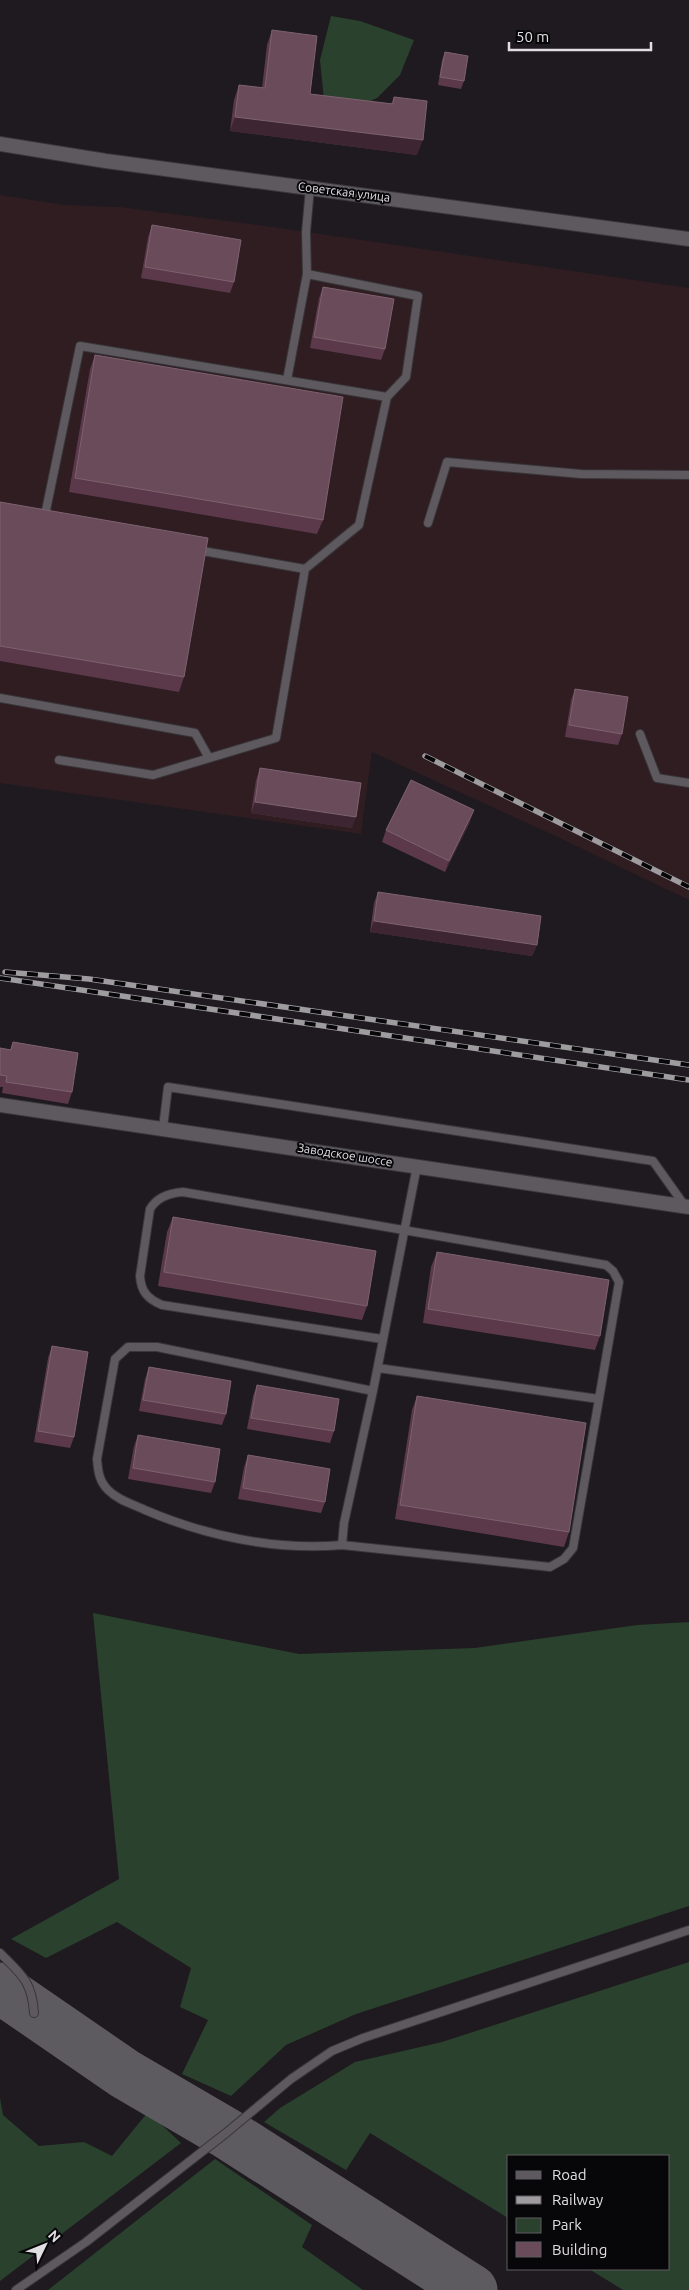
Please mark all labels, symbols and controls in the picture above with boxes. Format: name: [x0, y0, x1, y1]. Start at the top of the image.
scale bar: [509, 20, 652, 52]
text: 50 m: [516, 28, 549, 45]
street label: Советская улица: [297, 179, 391, 204]
street label: Заводское шоссе: [297, 1141, 394, 1168]
legend: [507, 2155, 669, 2270]
text: Road: [552, 2166, 587, 2183]
text: Railway: [552, 2191, 603, 2208]
text: Park: [552, 2216, 582, 2233]
north arrow: [20, 2220, 70, 2270]
text: N: [45, 2227, 64, 2245]
text: Building: [552, 2241, 607, 2258]

